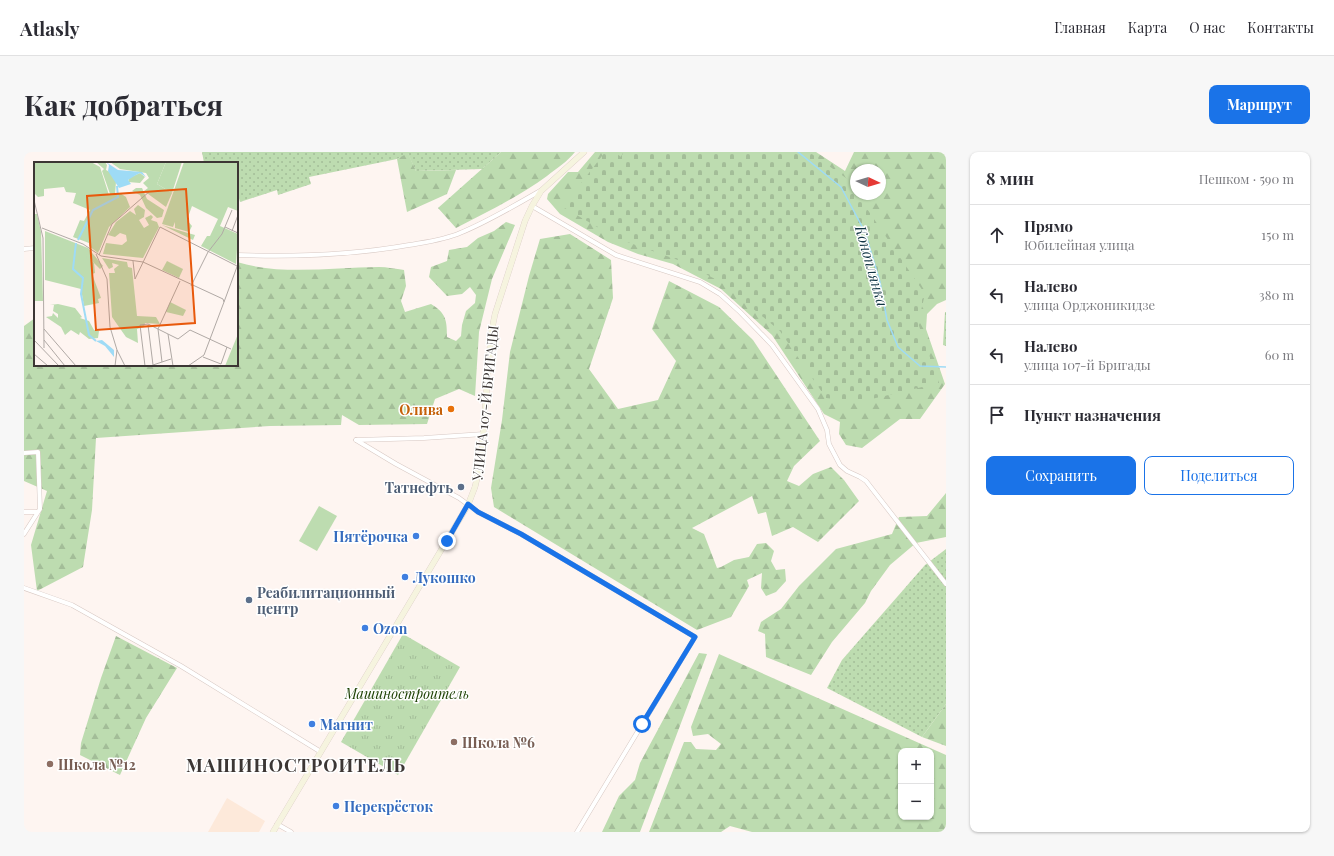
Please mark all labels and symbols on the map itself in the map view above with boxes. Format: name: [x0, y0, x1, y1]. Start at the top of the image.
inset map: [34, 162, 238, 366]
north arrow: [850, 164, 886, 200]
water label: Коноплянка: [851, 222, 893, 309]
street label: УЛИЦА 107-Й БРИГАДЫ: [467, 324, 503, 483]
place label: Олива: [399, 400, 444, 419]
marker: Олива: [446, 404, 456, 414]
place label: Татнефть: [385, 478, 453, 497]
marker: Татнефть: [456, 482, 466, 492]
place label: Пятёрочка: [333, 527, 409, 546]
marker: Пятёрочка: [411, 531, 421, 541]
route end: [438, 532, 456, 550]
place label: Лукошко: [412, 568, 476, 587]
marker: Лукошко: [400, 572, 410, 582]
place label: Реабилитационный центр: [257, 583, 395, 618]
marker: Реабилитационный центр: [244, 595, 254, 605]
place label: Ozon: [373, 619, 408, 638]
marker: Ozon: [360, 623, 370, 633]
park label: Машиностроитель: [344, 684, 469, 703]
place label: Магнит: [320, 715, 373, 734]
route start: [633, 715, 651, 733]
marker: Магнит: [307, 719, 317, 729]
place label: Школа №6: [462, 733, 535, 752]
marker: Школа №6: [449, 737, 459, 747]
district label: МАШИНОСТРОИТЕЛЬ: [186, 753, 406, 777]
place label: Школа №12: [58, 755, 136, 774]
marker: Школа №12: [45, 759, 55, 769]
place label: Перекрёсток: [344, 797, 434, 816]
marker: Перекрёсток: [331, 801, 341, 811]

